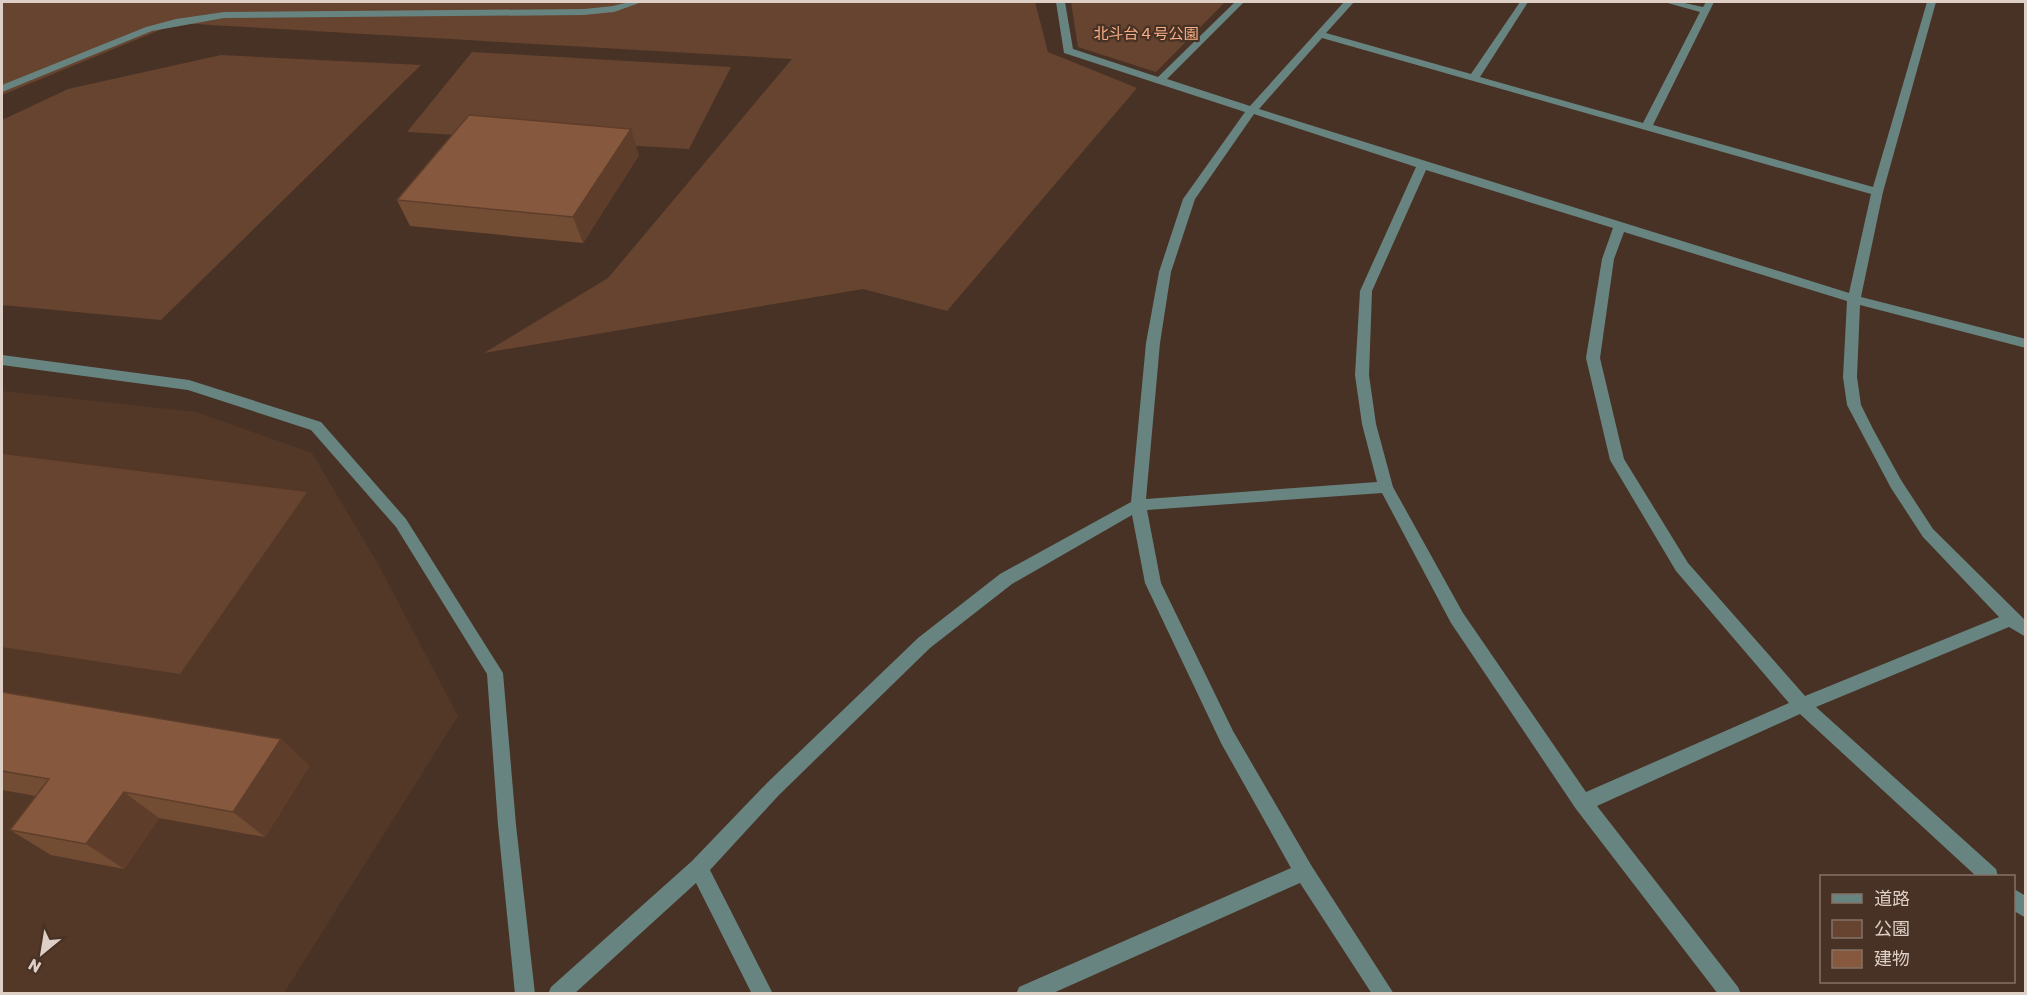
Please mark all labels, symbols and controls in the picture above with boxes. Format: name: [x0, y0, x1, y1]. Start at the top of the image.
park label: 北斗台４号公園: [1093, 25, 1199, 43]
legend: [1820, 875, 2015, 983]
text: 道路: [1874, 888, 1910, 910]
text: 公園: [1874, 918, 1910, 940]
north arrow: [12, 923, 72, 983]
text: 建物: [1874, 948, 1910, 970]
text: N: [25, 954, 44, 977]

